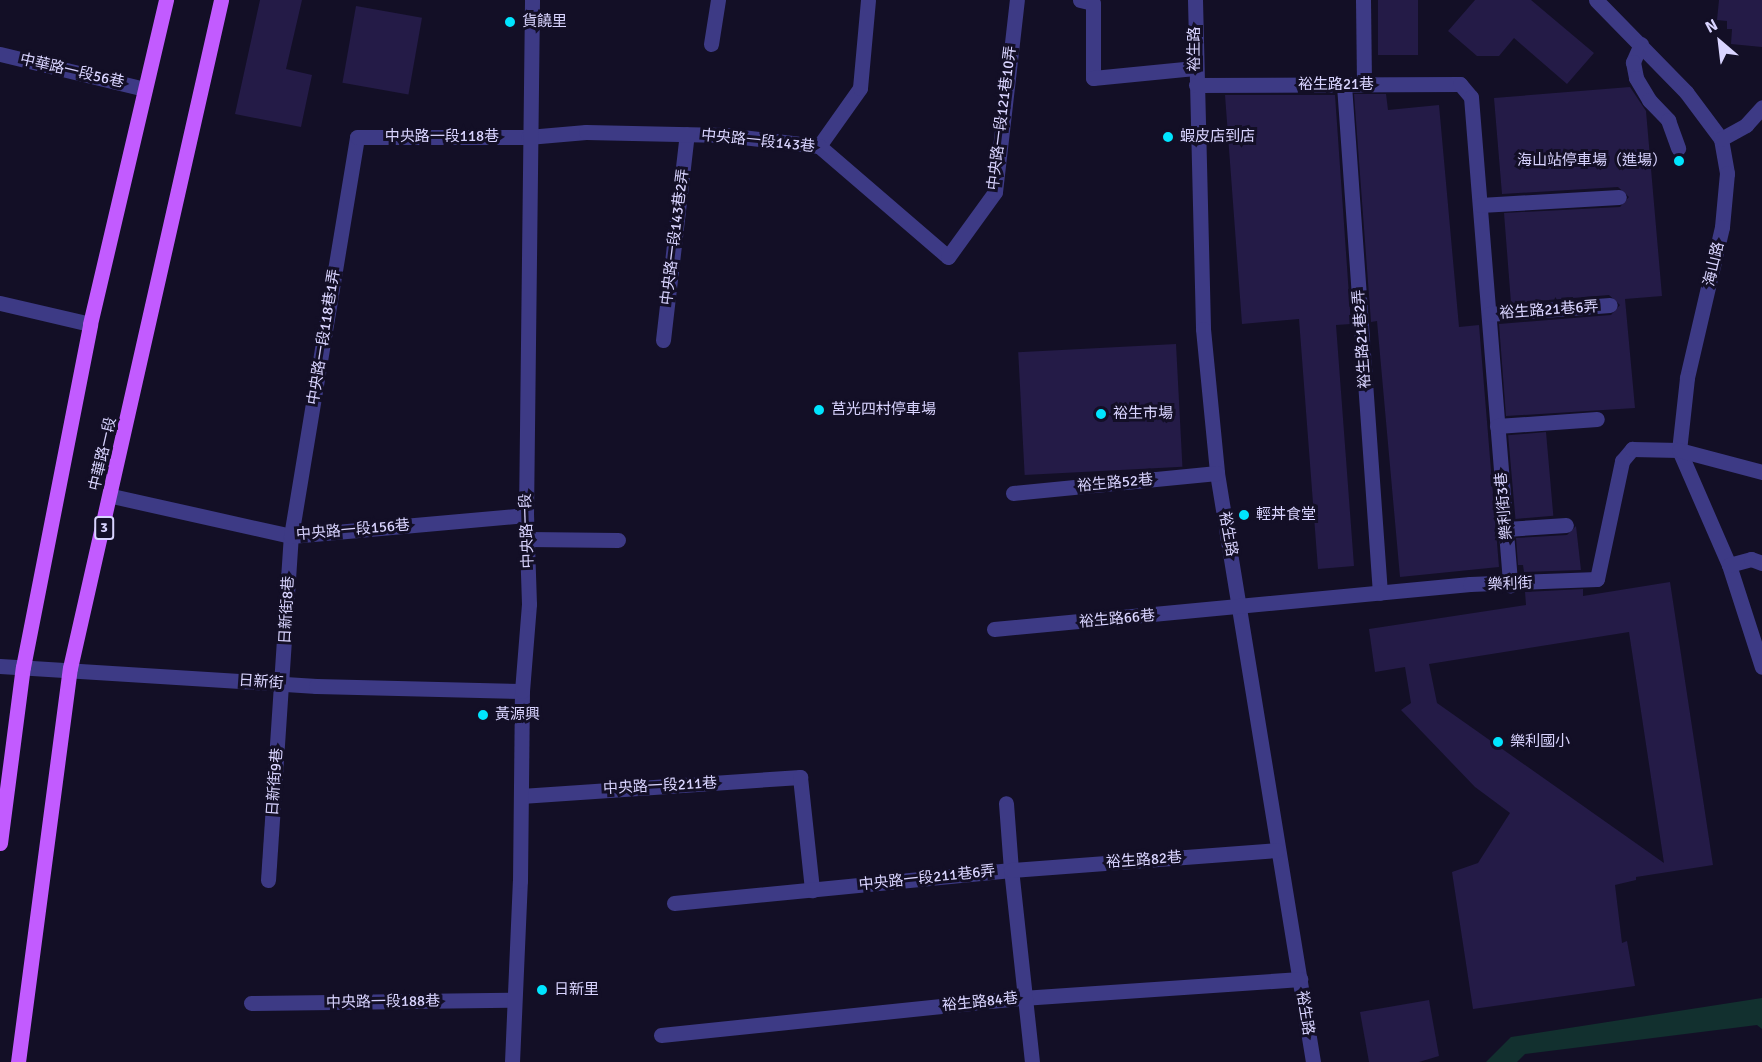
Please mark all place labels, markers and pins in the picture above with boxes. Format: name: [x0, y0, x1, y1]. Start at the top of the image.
place label: 貨饒里: [522, 13, 567, 31]
marker: 貨饒里: [503, 15, 517, 29]
place label: 蝦皮店到店: [1180, 128, 1255, 146]
marker: 蝦皮店到店: [1161, 130, 1175, 144]
place label: 海山站停車場（進場）: [1517, 152, 1667, 170]
marker: 海山站停車場（進場）: [1672, 154, 1686, 168]
place label: 莒光四村停車場: [831, 401, 936, 419]
marker: 莒光四村停車場: [812, 403, 826, 417]
place label: 裕生市場: [1113, 405, 1173, 423]
marker: 裕生市場: [1094, 407, 1108, 421]
place label: 輕丼食堂: [1256, 506, 1316, 524]
marker: 輕丼食堂: [1237, 508, 1251, 522]
place label: 黃源興: [495, 706, 540, 724]
marker: 黃源興: [476, 708, 490, 722]
place label: 樂利國小: [1510, 733, 1570, 751]
marker: 樂利國小: [1491, 735, 1505, 749]
place label: 日新里: [554, 981, 599, 999]
marker: 日新里: [535, 983, 549, 997]

